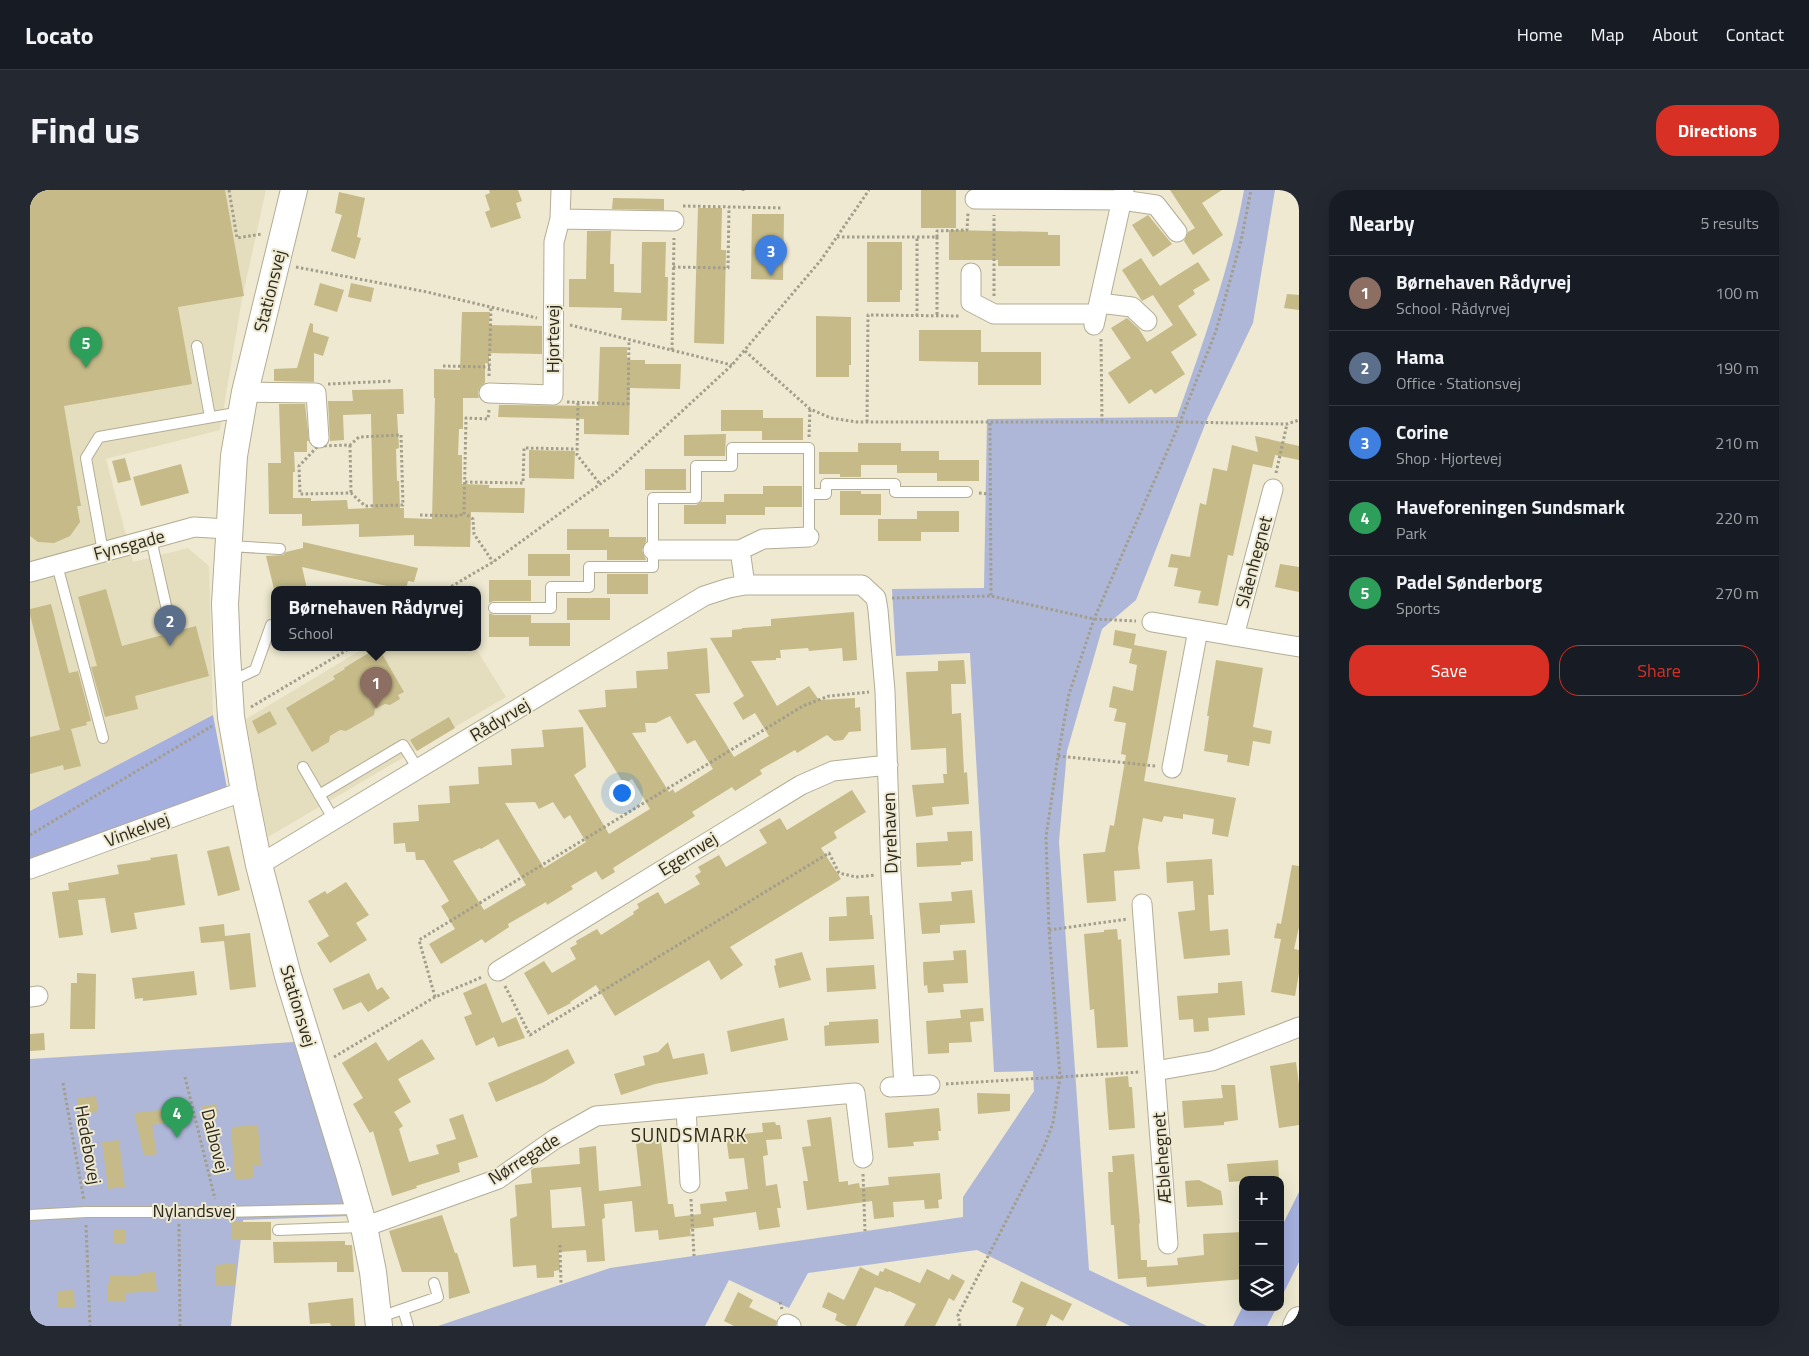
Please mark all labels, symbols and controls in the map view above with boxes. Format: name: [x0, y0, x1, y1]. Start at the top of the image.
text: Locato: [25, 17, 94, 53]
text: Home: [1517, 21, 1563, 48]
text: Map: [1591, 21, 1624, 48]
text: About: [1652, 21, 1698, 48]
text: Contact: [1726, 21, 1784, 48]
text: Find us: [30, 103, 140, 157]
button: Directions: [1656, 105, 1779, 156]
text: Nearby: [1349, 207, 1414, 239]
text: 5 results: [1700, 211, 1759, 235]
pin: 3: [755, 235, 787, 276]
street label: Stationsvej: [246, 247, 293, 335]
text: Børnehaven Rådyrvej: [1396, 267, 1571, 296]
text: 1: [1361, 281, 1369, 305]
text: 100 m: [1715, 281, 1759, 305]
text: School · Rådyrvej: [1396, 296, 1510, 320]
street label: Hjortevej: [539, 305, 566, 373]
pin: 5: [70, 327, 102, 368]
text: Hama: [1396, 342, 1444, 371]
text: 2: [1361, 356, 1369, 380]
text: 190 m: [1715, 356, 1759, 380]
text: Office · Stationsvej: [1396, 371, 1521, 395]
text: Corine: [1396, 417, 1448, 446]
text: 3: [1361, 431, 1369, 455]
text: 210 m: [1715, 431, 1759, 455]
text: Shop · Hjortevej: [1396, 446, 1502, 470]
text: Haveforeningen Sundsmark: [1396, 492, 1625, 521]
text: 4: [1361, 506, 1369, 530]
text: 220 m: [1715, 506, 1759, 530]
street label: Slåenhegnet: [1228, 512, 1279, 611]
text: Park: [1396, 521, 1427, 545]
street label: Fynsgade: [90, 522, 168, 567]
text: Padel Sønderborg: [1396, 567, 1542, 596]
text: 5: [1361, 581, 1369, 605]
text: 270 m: [1715, 581, 1759, 605]
popup: [271, 586, 481, 651]
text: Børnehaven Rådyrvej: [288, 592, 464, 621]
text: Sports: [1396, 596, 1440, 620]
pin: 2: [154, 605, 186, 646]
text: School: [288, 621, 333, 645]
button: Save: [1349, 645, 1549, 696]
button: Share: [1559, 645, 1759, 696]
pin: 1: [360, 667, 392, 708]
street label: Rådyrvej: [464, 691, 535, 748]
your location: [609, 780, 635, 806]
street label: Dyrehaven: [875, 792, 904, 874]
street label: Vinkelvej: [101, 805, 173, 854]
street label: Egernvej: [653, 825, 723, 882]
street label: Stationsvej: [273, 962, 324, 1050]
pin: 4: [161, 1097, 193, 1138]
street label: Hedebovej: [68, 1103, 109, 1187]
street label: Dalbovej: [195, 1106, 236, 1176]
street label: Æblehegnet: [1145, 1111, 1178, 1205]
district label: SUNDSMARK: [631, 1120, 747, 1149]
street label: Nørregade: [483, 1126, 565, 1191]
map controls: [1239, 1176, 1284, 1311]
button: +: [1239, 1176, 1284, 1221]
street label: Nylandsvej: [153, 1197, 236, 1224]
button: −: [1239, 1221, 1284, 1266]
button: layers: [1239, 1266, 1284, 1311]

